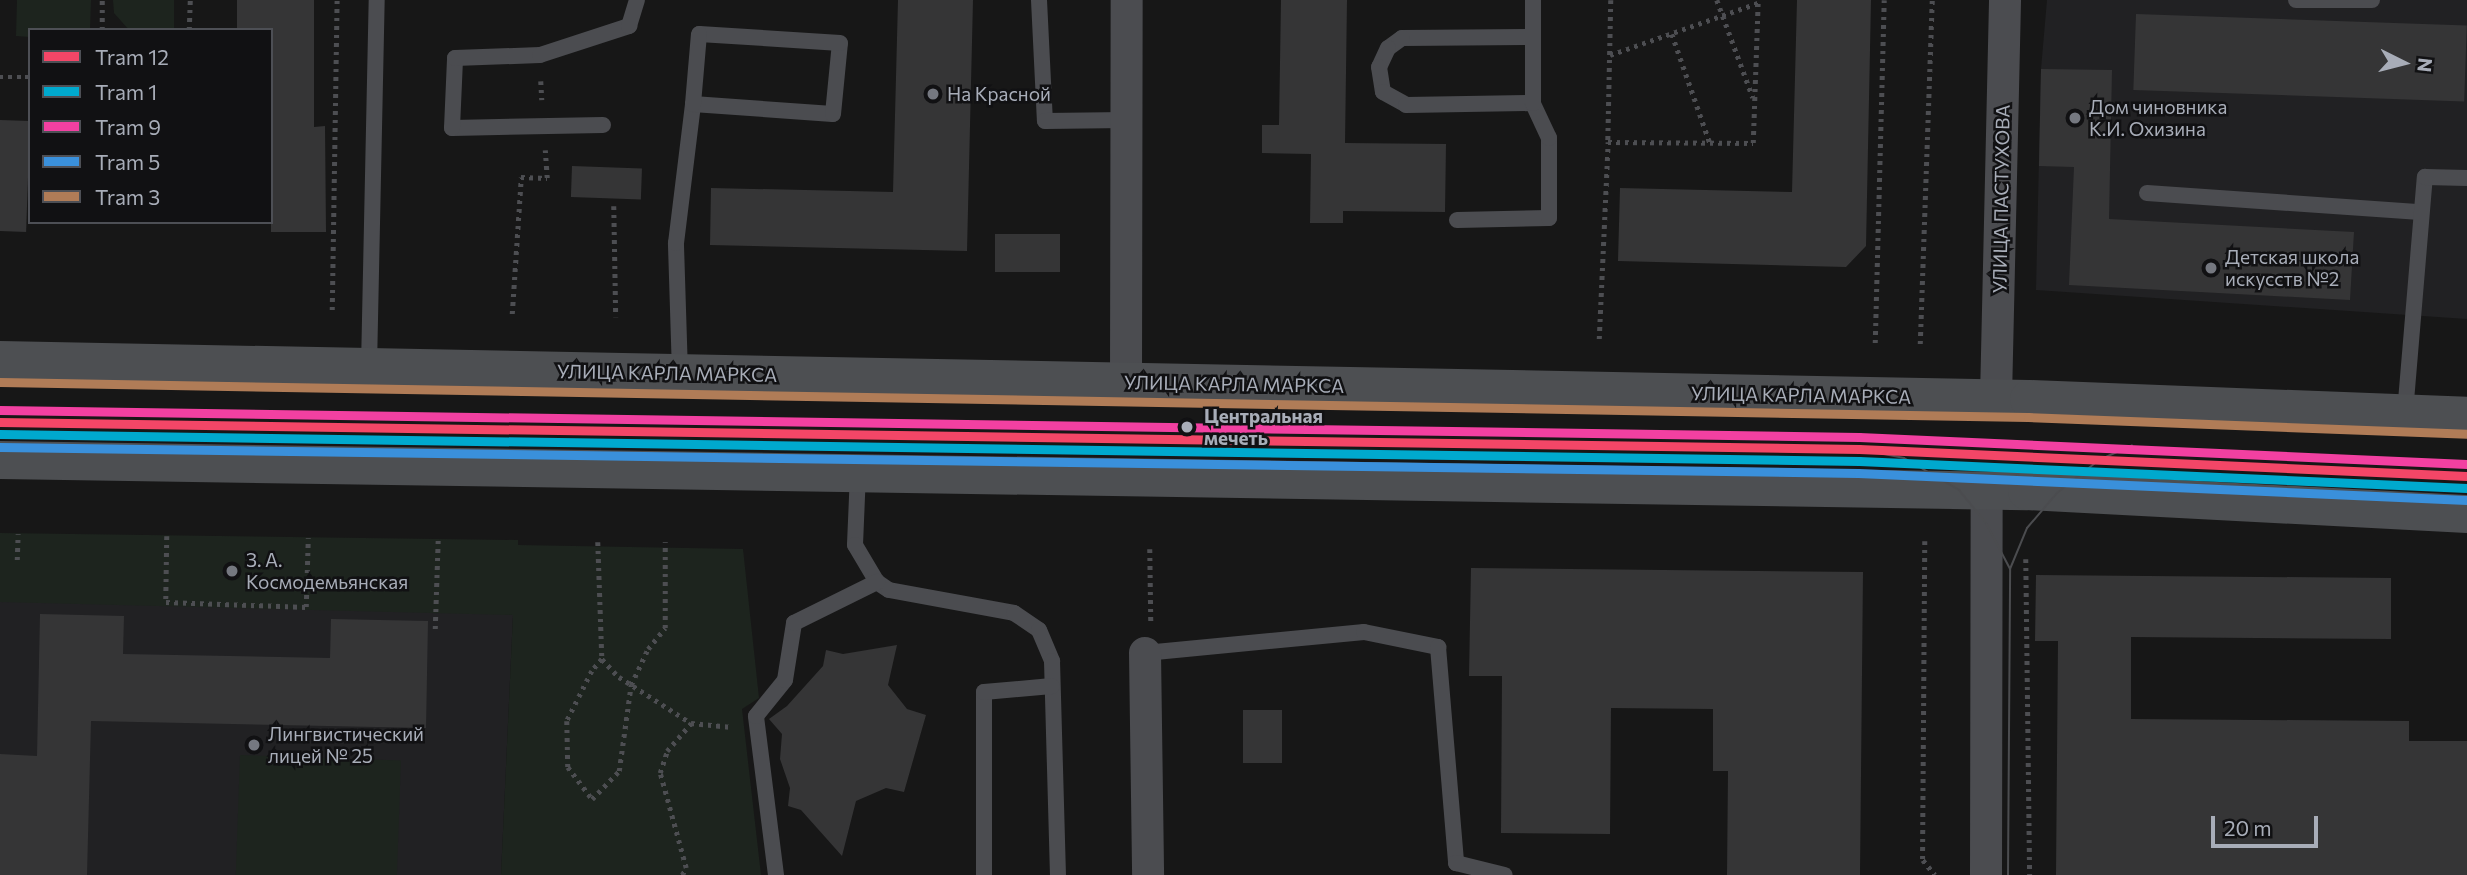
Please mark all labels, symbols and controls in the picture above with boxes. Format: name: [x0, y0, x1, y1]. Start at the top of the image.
legend: [28, 28, 273, 224]
north arrow: [2369, 28, 2439, 98]
text: Tram 12: [95, 44, 169, 69]
text: N: [2413, 57, 2438, 74]
text: Tram 1: [95, 79, 157, 104]
place label: На Красной: [947, 83, 1051, 105]
marker: На Красной: [925, 86, 941, 102]
place label: Дом чиновника К.И. Охизина: [2089, 96, 2227, 140]
street label: УЛИЦА ПАСТУХОВА: [1988, 104, 2014, 294]
marker: Дом чиновника К.И. Охизина: [2067, 110, 2083, 126]
text: Tram 9: [95, 114, 161, 139]
text: Tram 5: [95, 149, 160, 174]
text: Tram 3: [95, 184, 160, 209]
place label: Детская школа искусств №2: [2225, 246, 2359, 290]
marker: Детская школа искусств №2: [2203, 260, 2219, 276]
street label: УЛИЦА КАРЛА МАРКСА: [557, 360, 777, 386]
street label: УЛИЦА КАРЛА МАРКСА: [1124, 371, 1344, 397]
street label: УЛИЦА КАРЛА МАРКСА: [1691, 382, 1911, 408]
place label: Центральная мечеть: [1204, 405, 1323, 449]
marker: Центральная мечеть: [1176, 416, 1198, 438]
place label: З. А. Космодемьянская: [246, 549, 408, 593]
marker: З. А. Космодемьянская: [224, 563, 240, 579]
place label: Лингвистический лицей № 25: [268, 723, 424, 767]
marker: Лингвистический лицей № 25: [246, 737, 262, 753]
scale bar: [2215, 802, 2322, 846]
text: 20 m: [2224, 815, 2272, 840]

